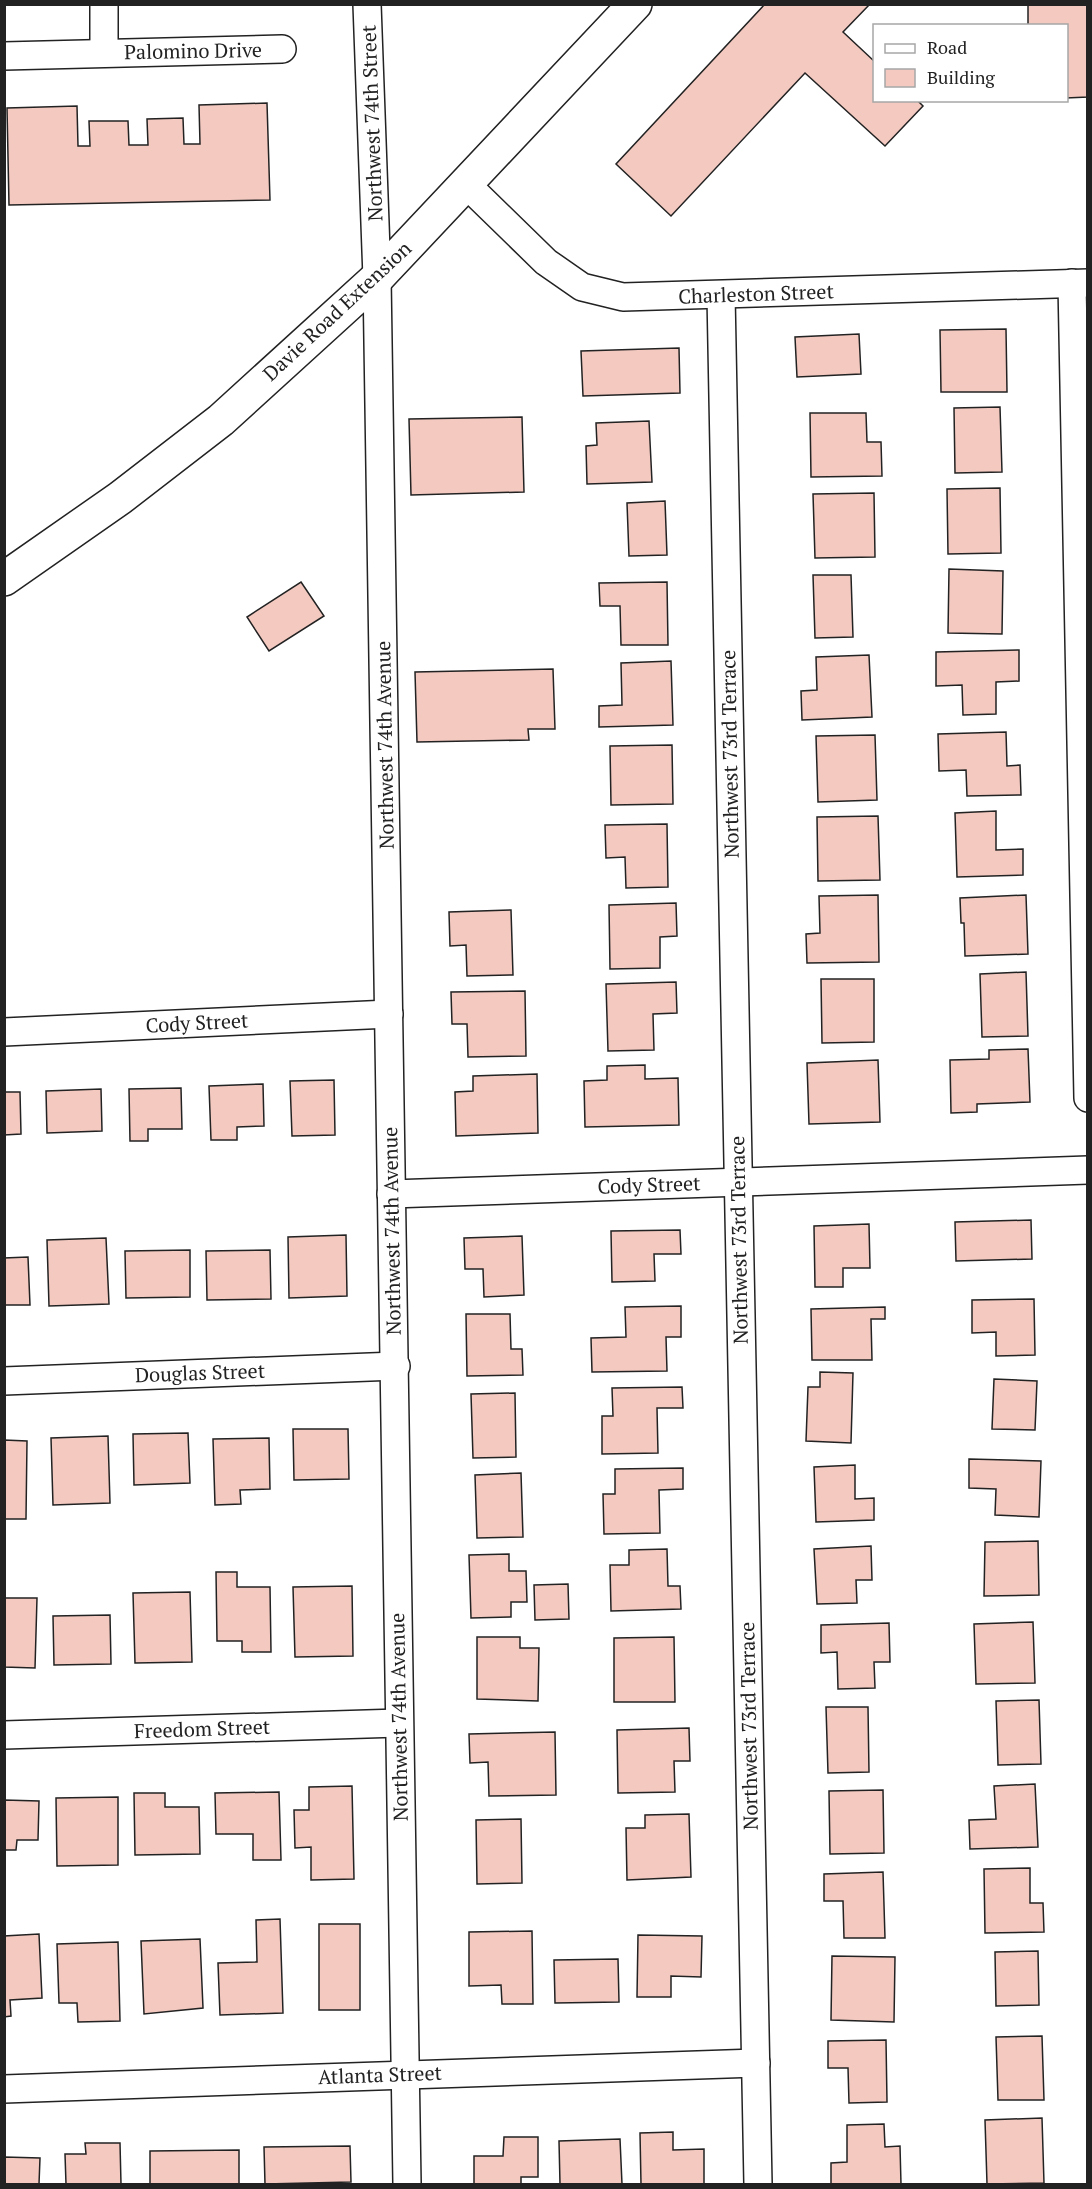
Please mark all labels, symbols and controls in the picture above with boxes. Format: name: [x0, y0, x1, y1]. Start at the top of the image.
street label: Northwest 74th Street: [355, 24, 388, 222]
legend: [873, 24, 1068, 102]
text: Road: [927, 35, 967, 59]
street label: Palomino Drive: [124, 36, 262, 65]
text: Building: [927, 65, 995, 89]
street label: Davie Road Extension: [257, 235, 417, 387]
street label: Charleston Street: [678, 277, 835, 310]
street label: Northwest 74th Avenue: [369, 641, 400, 849]
street label: Northwest 73rd Terrace: [714, 650, 745, 858]
street label: Cody Street: [145, 1006, 250, 1039]
street label: Northwest 74th Avenue: [376, 1127, 407, 1335]
street label: Northwest 73rd Terrace: [723, 1136, 754, 1344]
street label: Cody Street: [597, 1169, 701, 1200]
street label: Douglas Street: [134, 1357, 266, 1388]
street label: Northwest 74th Avenue: [383, 1613, 414, 1821]
street label: Northwest 73rd Terrace: [733, 1622, 764, 1830]
street label: Freedom Street: [133, 1713, 271, 1744]
street label: Atlanta Street: [318, 2059, 443, 2090]

